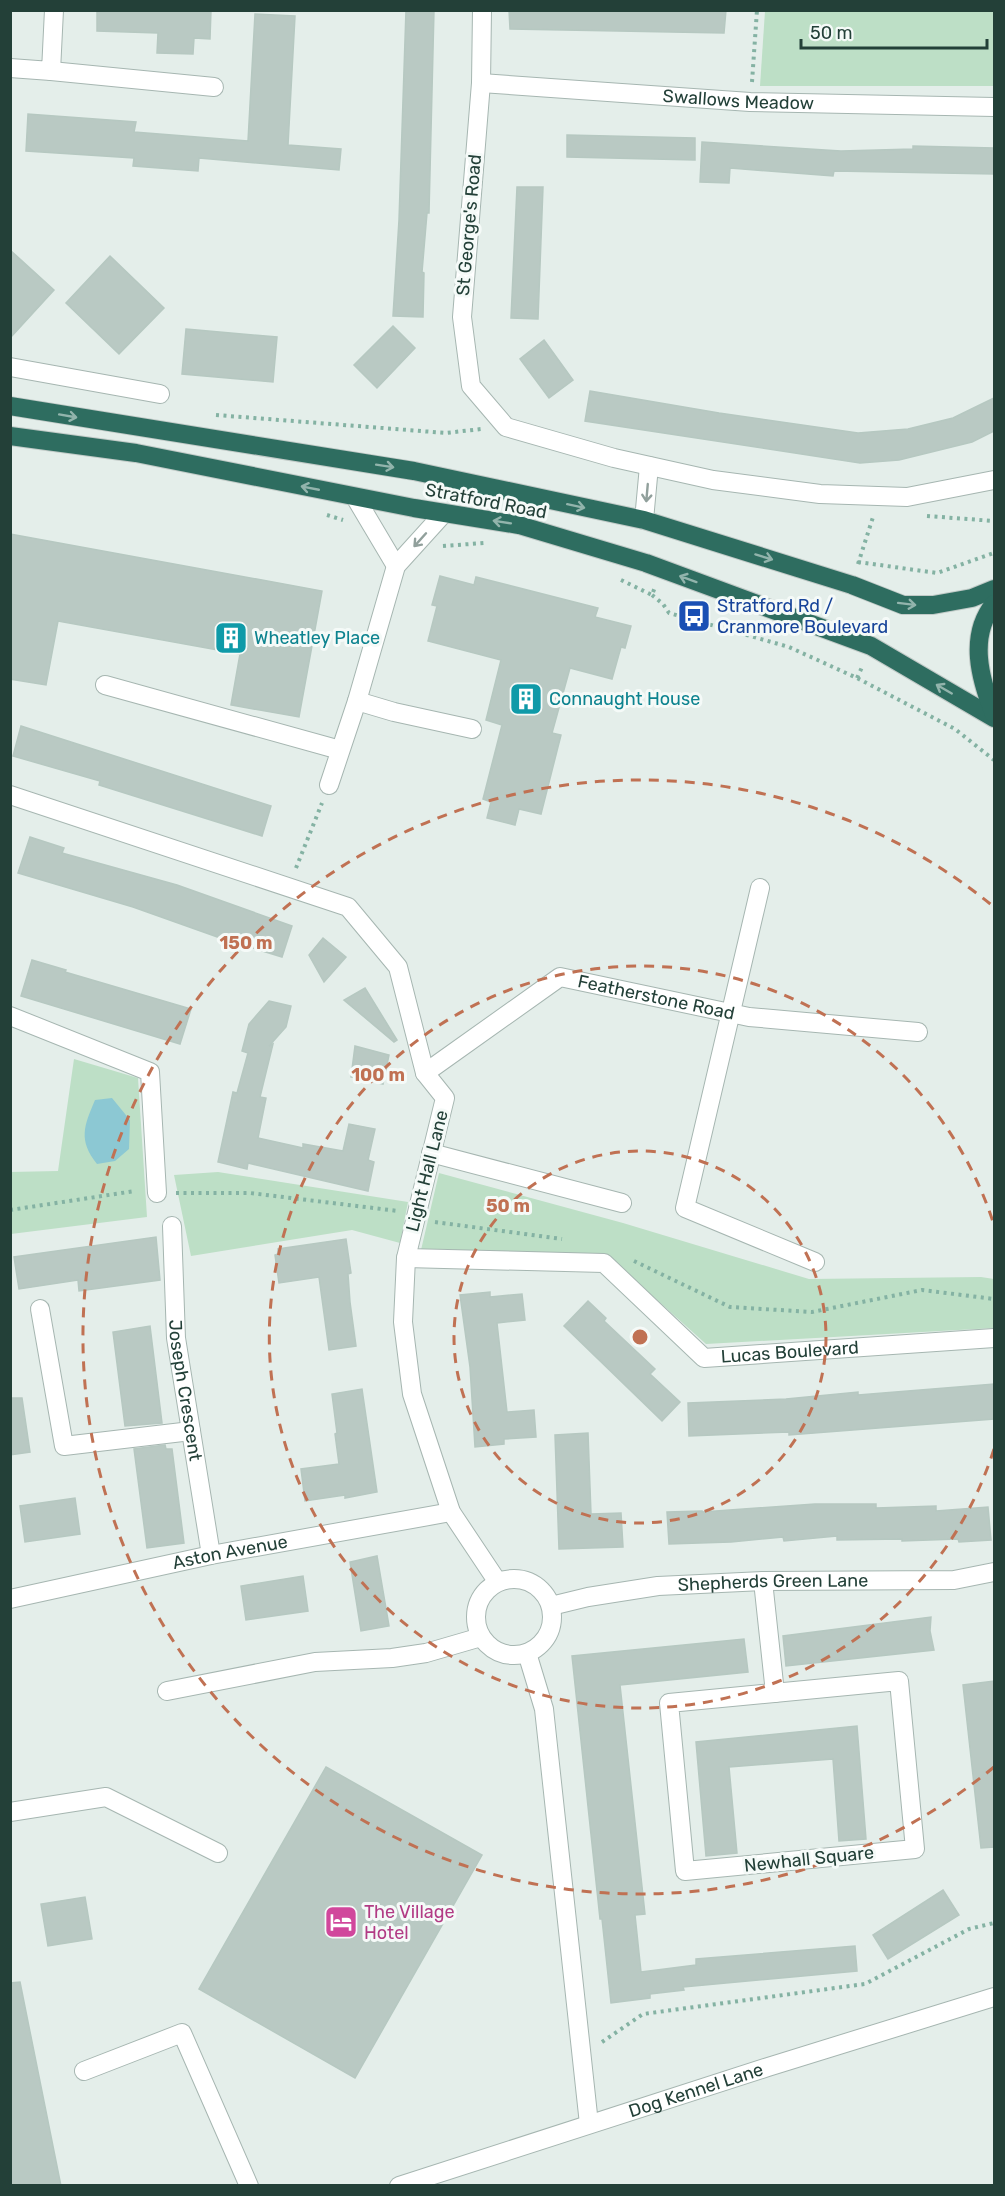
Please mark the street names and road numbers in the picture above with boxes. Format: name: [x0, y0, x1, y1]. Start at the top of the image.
street label: Swallows Meadow: [662, 85, 814, 114]
street label: St George's Road: [452, 153, 486, 297]
street label: Stratford Road: [423, 478, 549, 524]
street label: Featherstone Road: [576, 970, 737, 1025]
street label: Light Hall Lane: [401, 1108, 453, 1234]
street label: Joseph Crescent: [164, 1319, 207, 1463]
street label: Lucas Boulevard: [720, 1336, 860, 1368]
street label: Aston Avenue: [170, 1530, 289, 1574]
street label: Shepherds Green Lane: [677, 1569, 868, 1596]
street label: Newhall Square: [743, 1841, 875, 1877]
street label: Dog Kennel Lane: [626, 2058, 766, 2122]

